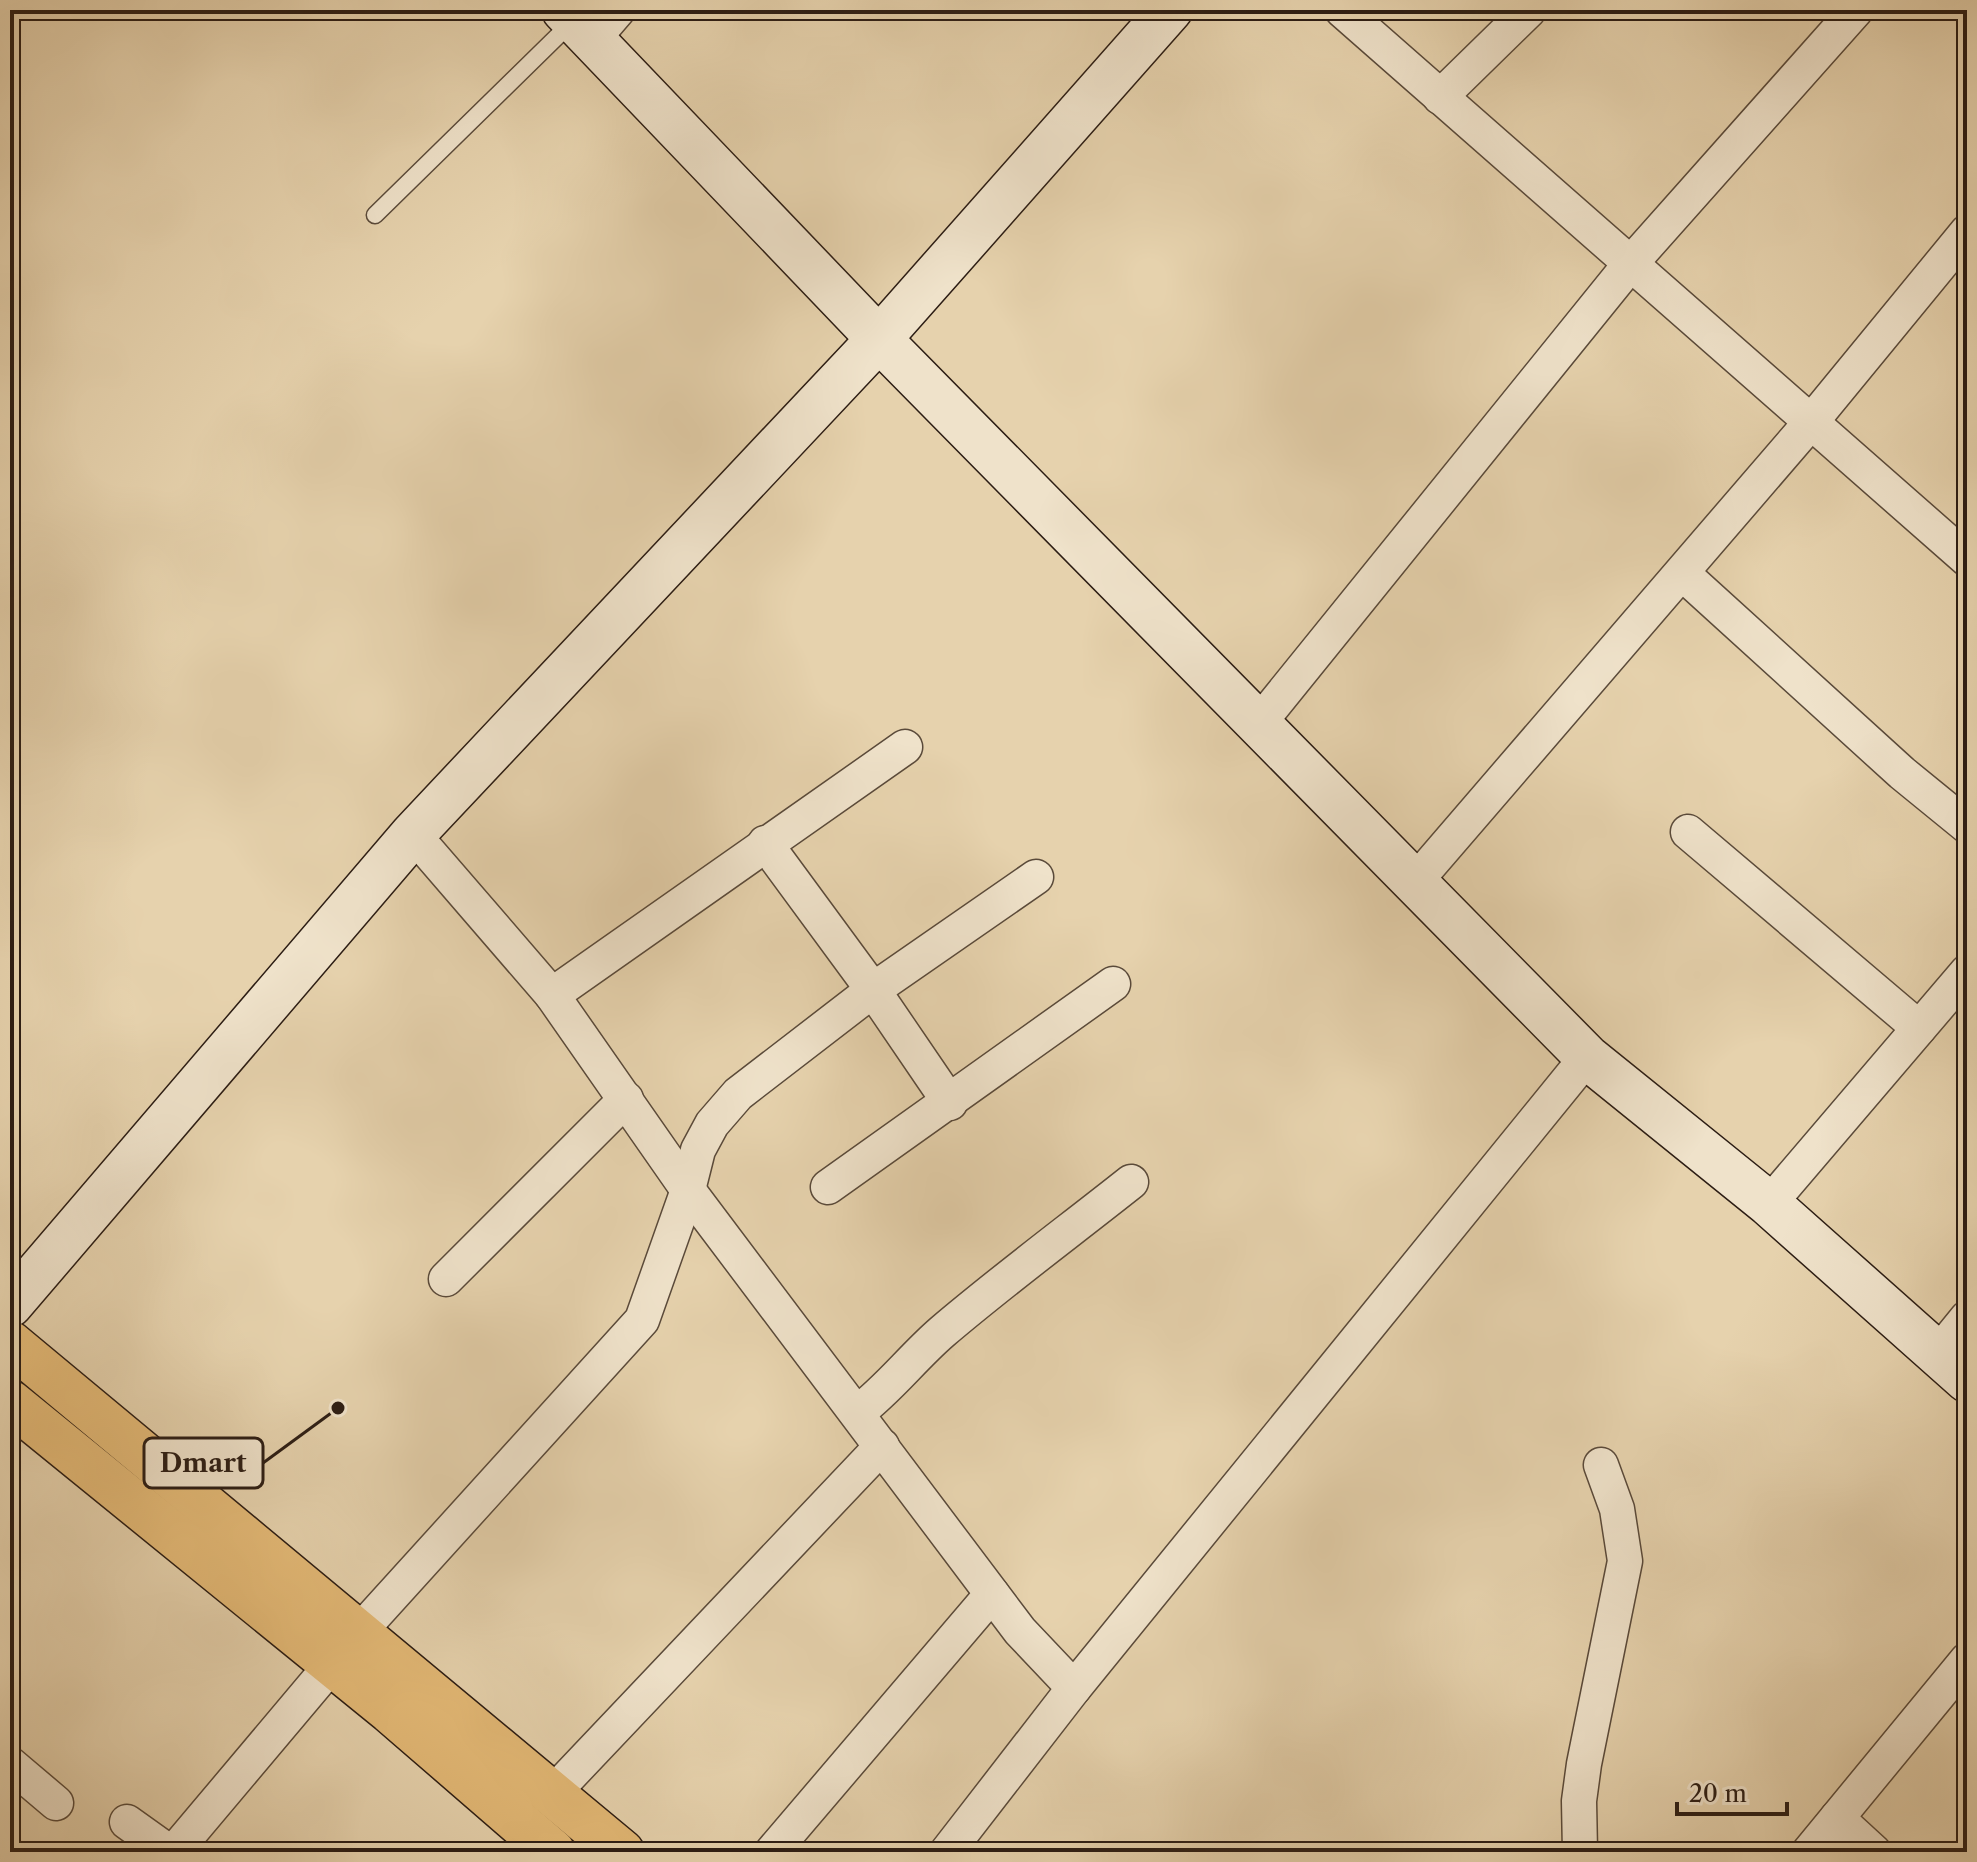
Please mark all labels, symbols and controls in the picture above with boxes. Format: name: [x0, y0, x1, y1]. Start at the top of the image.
callout: Dmart: [144, 1438, 263, 1488]
text: Dmart: [160, 1447, 247, 1479]
scale bar: [1677, 1766, 1787, 1816]
text: 20 m: [1689, 1779, 1747, 1808]

